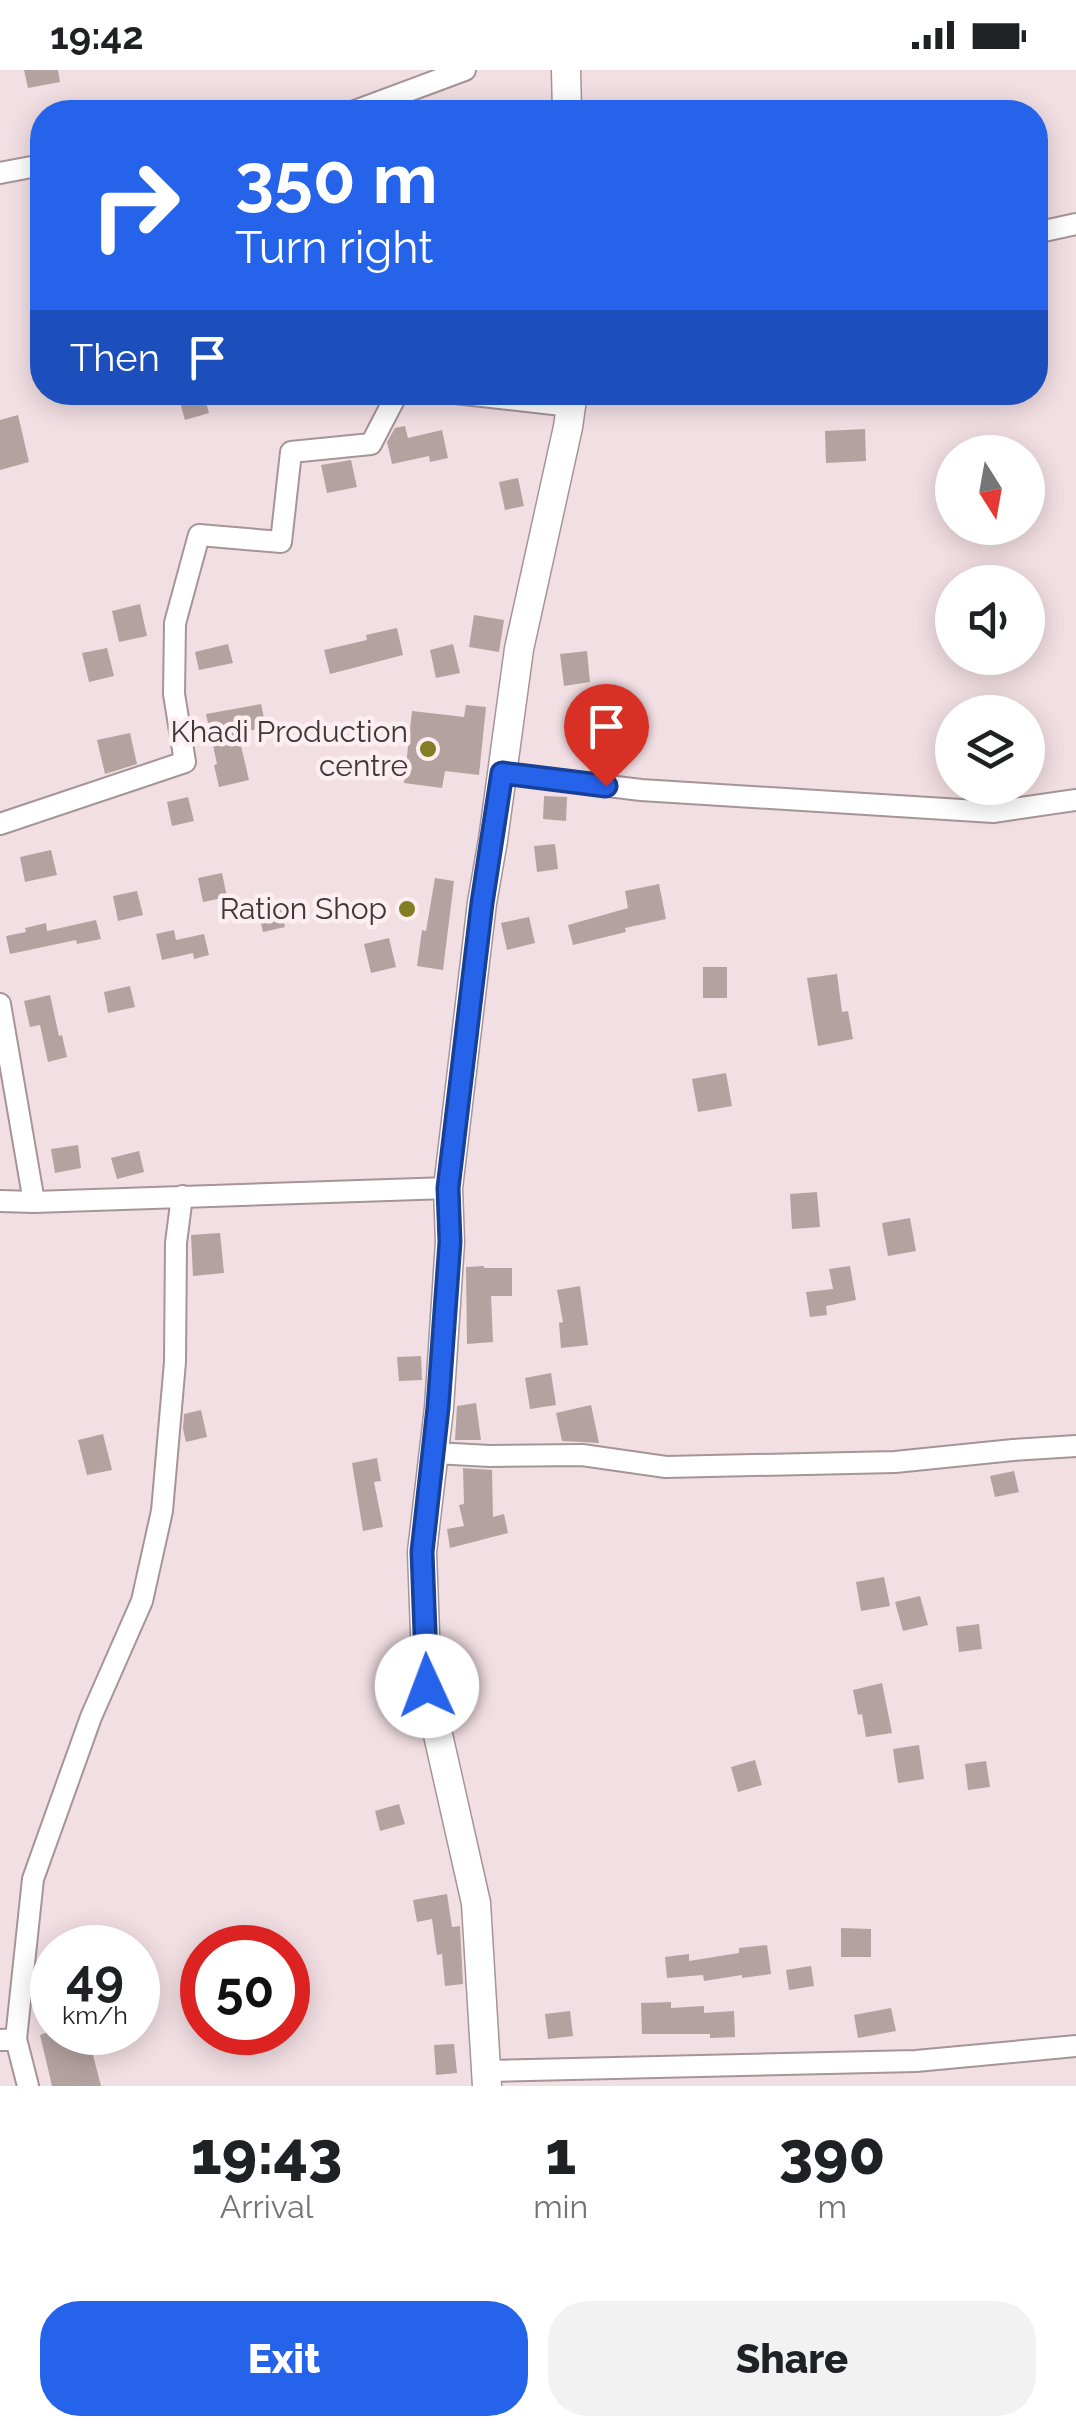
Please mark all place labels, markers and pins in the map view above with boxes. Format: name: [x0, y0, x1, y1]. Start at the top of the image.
pin: [564, 684, 649, 787]
place label: Khadi Production centre: [171, 714, 408, 783]
marker: Khadi Production centre: [417, 738, 439, 760]
place label: Ration Shop: [220, 891, 387, 926]
marker: Ration Shop: [396, 898, 418, 920]

